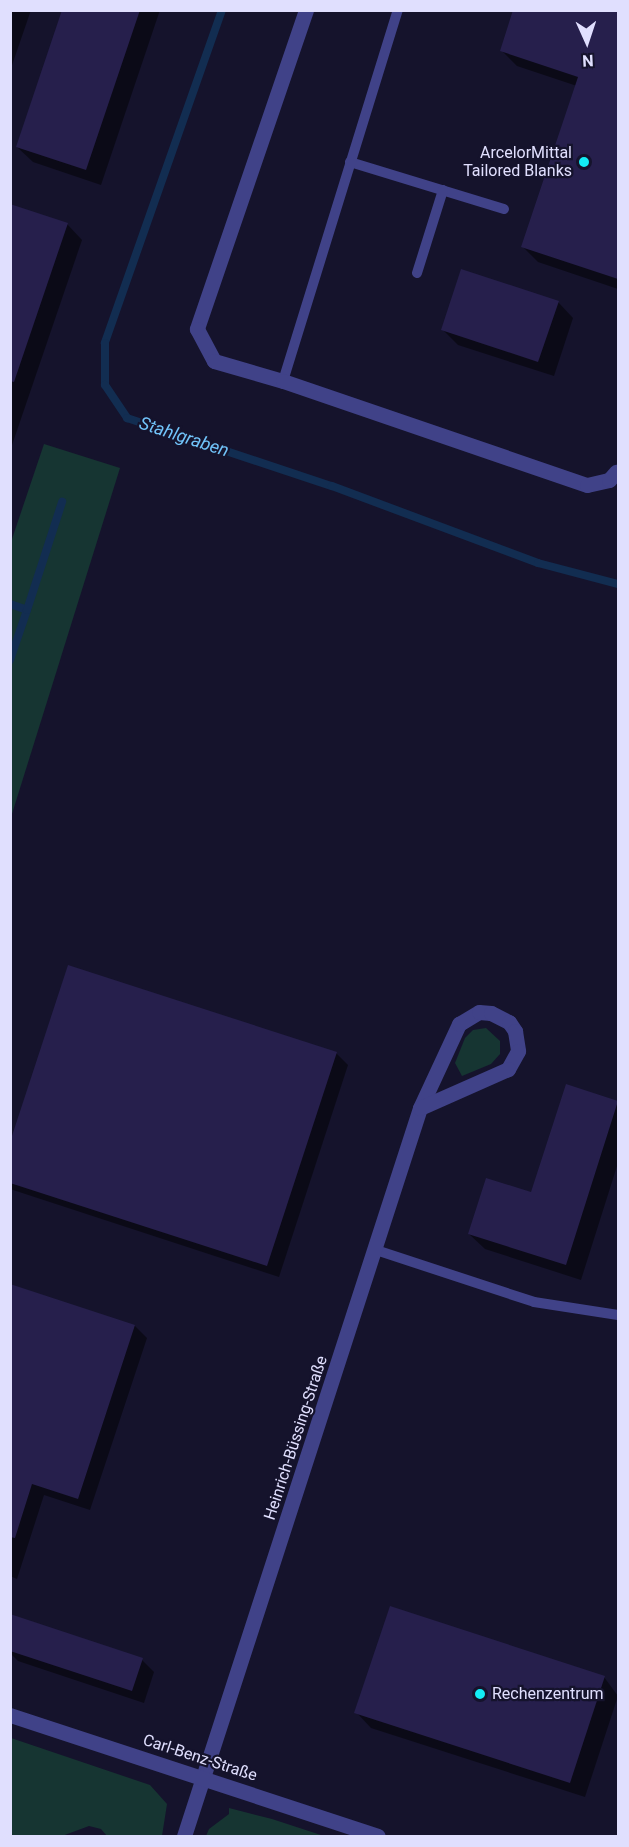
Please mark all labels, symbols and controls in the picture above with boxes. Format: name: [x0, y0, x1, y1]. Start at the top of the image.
north arrow: [557, 12, 617, 72]
text: N: [582, 51, 594, 70]
place label: ArcelorMittal Tailored Blanks: [463, 143, 572, 181]
marker: ArcelorMittal Tailored Blanks: [577, 155, 591, 169]
water label: Stahlgraben: [136, 412, 232, 462]
street label: Heinrich-Büssing-Straße: [260, 1353, 332, 1523]
place label: Rechenzentrum: [492, 1684, 603, 1704]
marker: Rechenzentrum: [473, 1687, 487, 1701]
street label: Carl-Benz-Straße: [140, 1730, 260, 1786]

